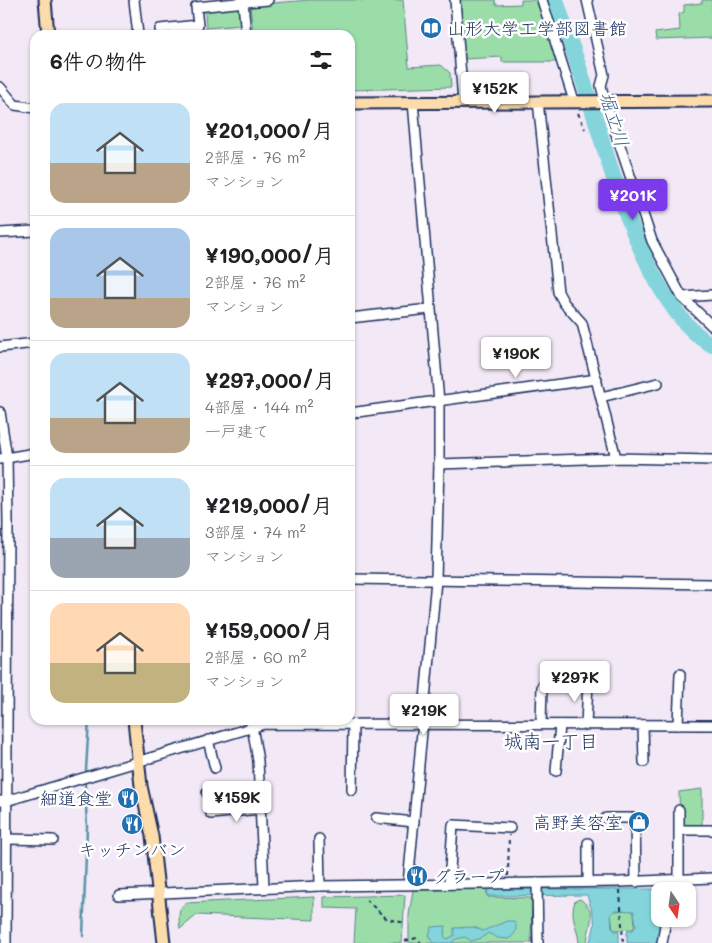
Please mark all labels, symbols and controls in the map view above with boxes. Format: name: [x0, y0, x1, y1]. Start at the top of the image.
library icon: 山形大学工学部図書館: [419, 16, 443, 40]
place label: 山形大学工学部図書館: [447, 16, 627, 40]
icon: filters: [307, 46, 335, 74]
text: 6件の物件: [50, 47, 147, 74]
pin: ¥152K: [460, 72, 530, 114]
text: ¥152K: [472, 77, 518, 98]
water label: 堀立川: [594, 88, 636, 150]
text: ¥201,000/月: [205, 116, 334, 143]
icon: home: [90, 123, 150, 183]
text: 2部屋 · 76 m²: [205, 146, 306, 167]
text: マンション: [205, 170, 284, 191]
pin: ¥201K: [598, 178, 668, 221]
text: ¥201K: [609, 184, 657, 205]
text: ¥190,000/月: [205, 241, 334, 268]
icon: home: [90, 248, 150, 308]
text: 2部屋 · 76 m²: [205, 271, 306, 292]
text: マンション: [205, 295, 284, 316]
pin: ¥190K: [481, 336, 551, 379]
text: ¥190K: [492, 342, 540, 363]
text: ¥297,000/月: [205, 366, 335, 393]
icon: home: [90, 373, 150, 433]
text: 4部屋 · 144 m²: [205, 396, 313, 417]
text: 一戸建て: [205, 420, 269, 441]
text: ¥219,000/月: [205, 491, 333, 518]
icon: home: [90, 498, 150, 558]
text: 3部屋 · 74 m²: [205, 521, 306, 542]
text: マンション: [205, 545, 284, 566]
text: ¥159,000/月: [205, 616, 333, 643]
icon: home: [90, 623, 150, 683]
text: 2部屋 · 60 m²: [205, 646, 307, 667]
pin: ¥297K: [540, 660, 610, 703]
text: ¥297K: [551, 666, 599, 687]
text: マンション: [205, 670, 284, 691]
pin: ¥219K: [389, 694, 459, 736]
text: ¥219K: [401, 699, 447, 720]
district label: 城南一丁目: [503, 728, 599, 753]
pin: ¥159K: [202, 780, 272, 823]
place label: 細道食堂: [40, 786, 112, 810]
restaurant icon: 細道食堂: [116, 786, 140, 810]
text: ¥159K: [213, 786, 261, 807]
place label: 高野美容室: [533, 810, 623, 834]
shop icon: 高野美容室: [627, 810, 651, 834]
restaurant icon: キッチンバン: [120, 812, 144, 836]
place label: キッチンバン: [78, 837, 186, 861]
restaurant icon: グラープ: [405, 864, 429, 888]
place label: グラープ: [433, 864, 504, 888]
north arrow: [651, 882, 696, 928]
map controls: [651, 882, 696, 927]

